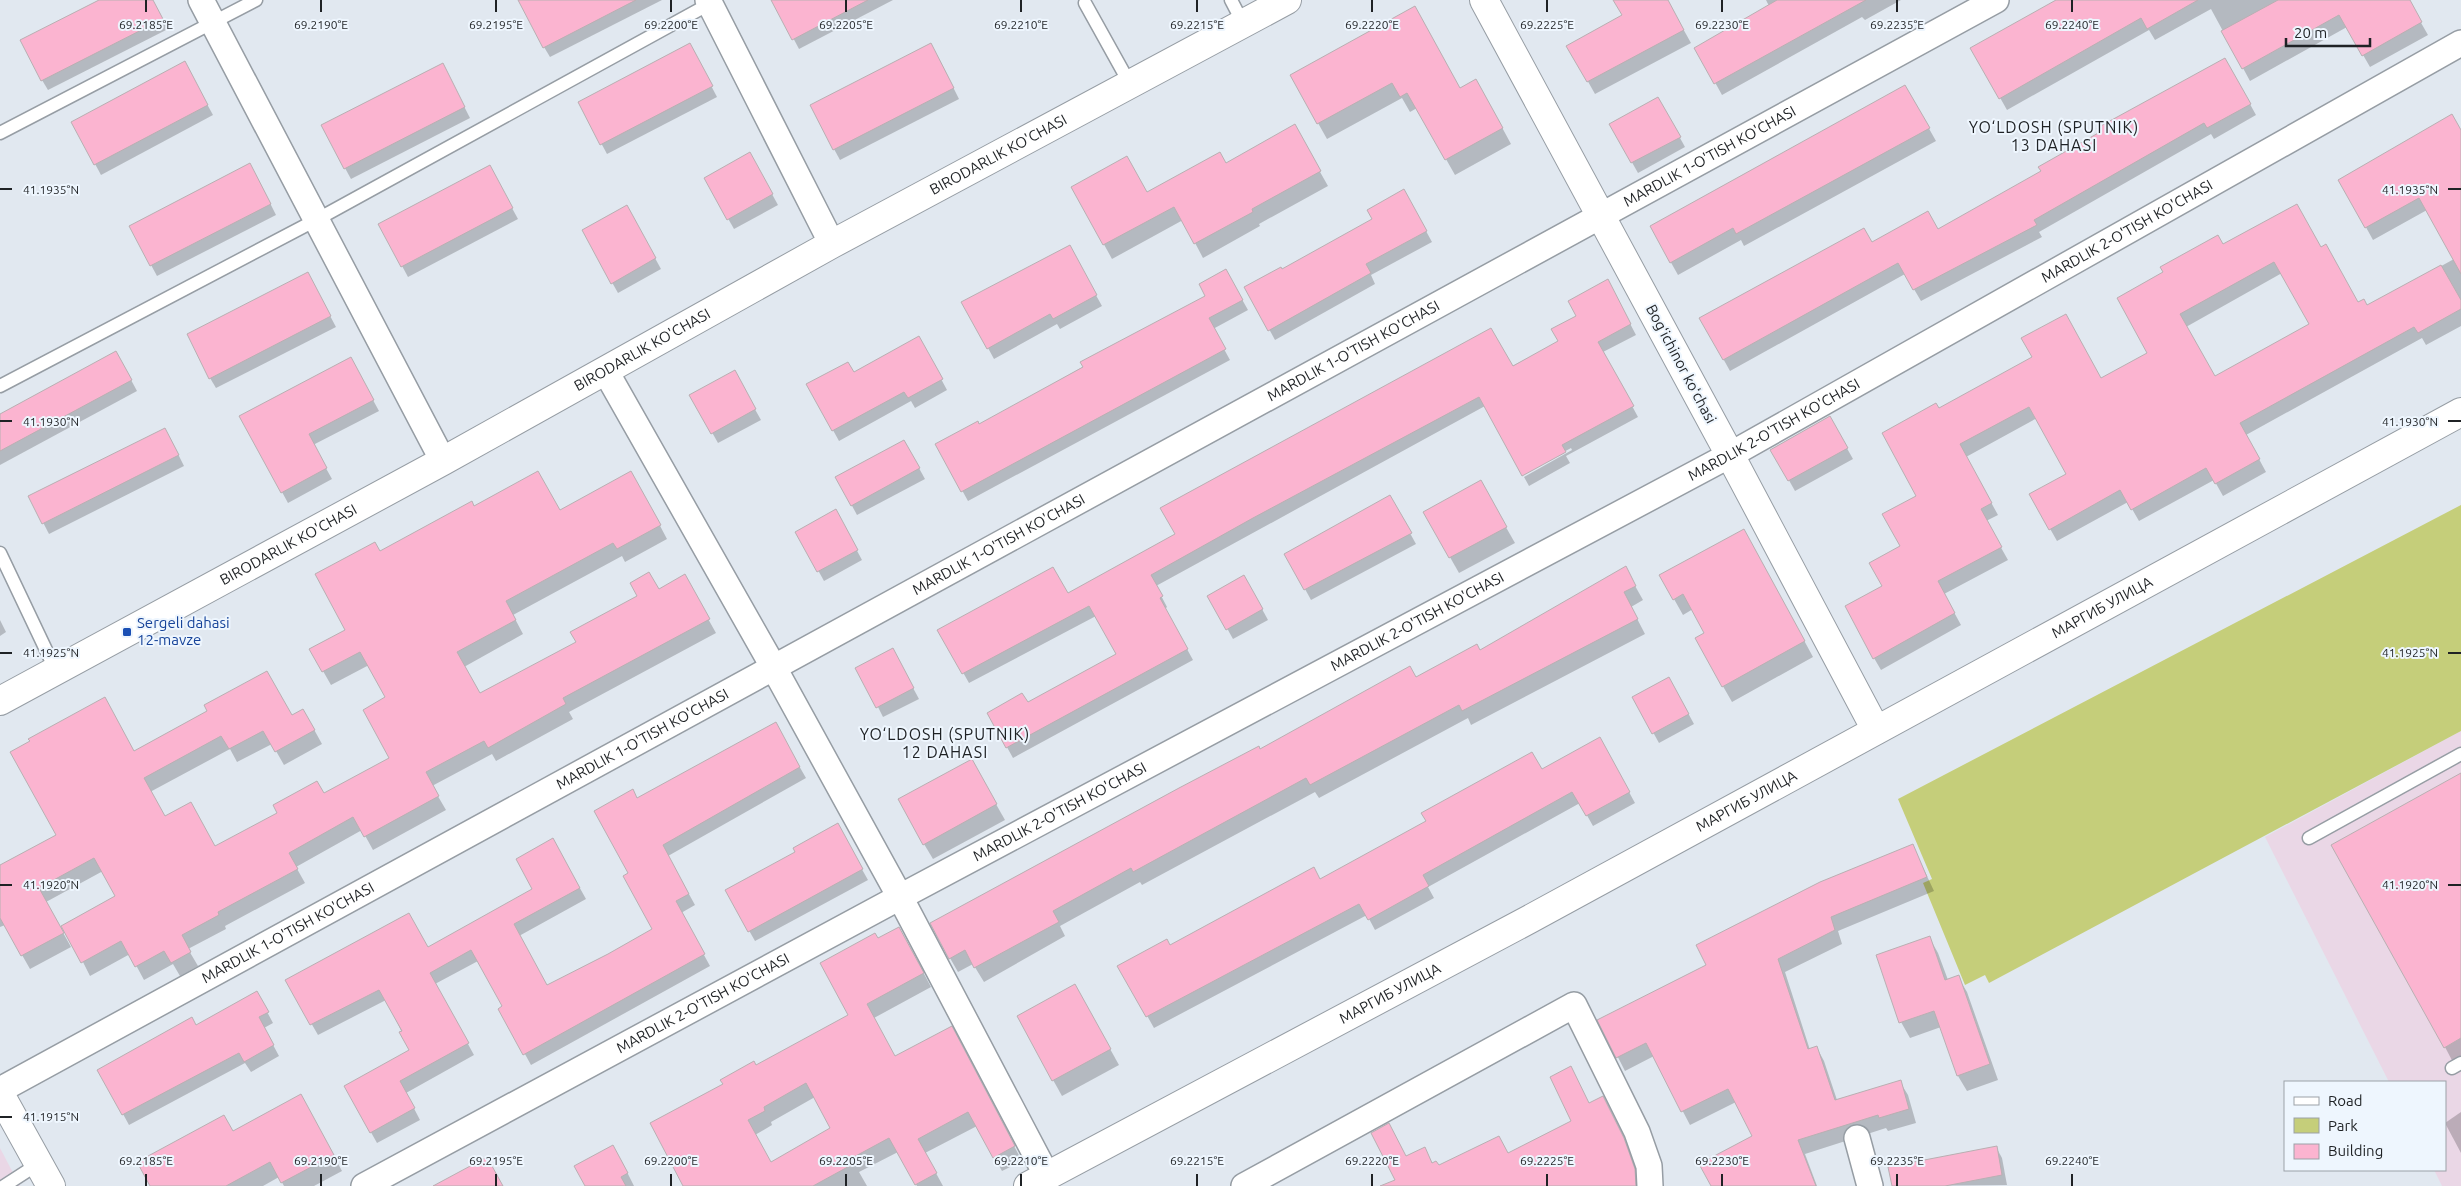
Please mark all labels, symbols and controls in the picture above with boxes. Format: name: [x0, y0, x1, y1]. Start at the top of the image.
scale bar: [2286, 15, 2370, 47]
text: 69.2185°E: [119, 18, 173, 31]
text: 69.2190°E: [294, 18, 348, 31]
text: 69.2195°E: [469, 18, 523, 31]
text: 69.2200°E: [644, 18, 698, 31]
text: 69.2205°E: [819, 18, 873, 31]
text: 69.2210°E: [994, 18, 1048, 31]
text: 69.2215°E: [1170, 18, 1224, 31]
text: 69.2220°E: [1345, 18, 1399, 31]
text: 69.2225°E: [1520, 18, 1574, 31]
text: 69.2230°E: [1695, 18, 1749, 31]
text: 69.2235°E: [1870, 18, 1924, 31]
text: 69.2240°E: [2045, 18, 2099, 31]
text: 20 m: [2294, 24, 2327, 41]
street label: MARDLIK 1-O'TISH KO'CHASI: [1620, 102, 1799, 210]
street label: BIRODARLIK KO'CHASI: [927, 111, 1070, 198]
district label: YO‘LDOSH (SPUTNIK) 13 DAHASI: [1969, 118, 2139, 154]
street label: MARDLIK 2-O'TISH KO'CHASI: [2038, 176, 2215, 286]
text: 41.1935°N: [23, 183, 79, 196]
text: 41.1935°N: [2382, 183, 2438, 196]
street label: MARDLIK 1-O'TISH KO'CHASI: [1264, 297, 1442, 404]
street label: Bogʻichinor koʻchasi: [1643, 301, 1720, 426]
street label: BIRODARLIK KO'CHASI: [571, 305, 713, 394]
street label: MARDLIK 2-O'TISH KO'CHASI: [1685, 375, 1863, 484]
text: 41.1930°N: [23, 415, 79, 428]
text: 41.1930°N: [2382, 415, 2438, 428]
street label: MARDLIK 1-O'TISH KO'CHASI: [909, 490, 1088, 598]
street label: BIRODARLIK KO'CHASI: [217, 500, 359, 588]
street label: MARDLIK 2-O'TISH KO'CHASI: [1328, 568, 1507, 674]
street label: МАРГИБ УЛИЦА: [2049, 573, 2155, 641]
place label: Sergeli dahasi 12-mavze: [137, 614, 230, 648]
marker: Sergeli dahasi 12-mavze: [121, 626, 133, 638]
text: 41.1925°N: [23, 646, 79, 659]
text: 41.1925°N: [2382, 646, 2438, 659]
street label: MARDLIK 1-O'TISH KO'CHASI: [553, 685, 731, 793]
district label: YO‘LDOSH (SPUTNIK) 12 DAHASI: [860, 725, 1030, 761]
street label: MARDLIK 2-O'TISH KO'CHASI: [970, 758, 1149, 865]
street label: МАРГИБ УЛИЦА: [1693, 766, 1800, 835]
text: 41.1920°N: [23, 878, 79, 891]
street label: MARDLIK 1-O'TISH KO'CHASI: [199, 878, 377, 986]
text: 41.1920°N: [2382, 878, 2438, 891]
street label: MARDLIK 2-O'TISH KO'CHASI: [613, 949, 792, 1056]
street label: МАРГИБ УЛИЦА: [1336, 959, 1443, 1027]
legend: [2284, 1081, 2446, 1171]
text: Road: [2328, 1092, 2363, 1109]
text: 41.1915°N: [23, 1110, 79, 1123]
text: Park: [2328, 1117, 2358, 1134]
text: Building: [2328, 1142, 2383, 1159]
text: 69.2185°E: [119, 1154, 173, 1167]
text: 69.2190°E: [294, 1154, 348, 1167]
text: 69.2195°E: [469, 1154, 523, 1167]
text: 69.2200°E: [644, 1154, 698, 1167]
text: 69.2205°E: [819, 1154, 873, 1167]
text: 69.2210°E: [994, 1154, 1048, 1167]
text: 69.2215°E: [1170, 1154, 1224, 1167]
text: 69.2220°E: [1345, 1154, 1399, 1167]
text: 69.2225°E: [1520, 1154, 1574, 1167]
text: 69.2230°E: [1695, 1154, 1749, 1167]
text: 69.2235°E: [1870, 1154, 1924, 1167]
text: 69.2240°E: [2045, 1154, 2099, 1167]

